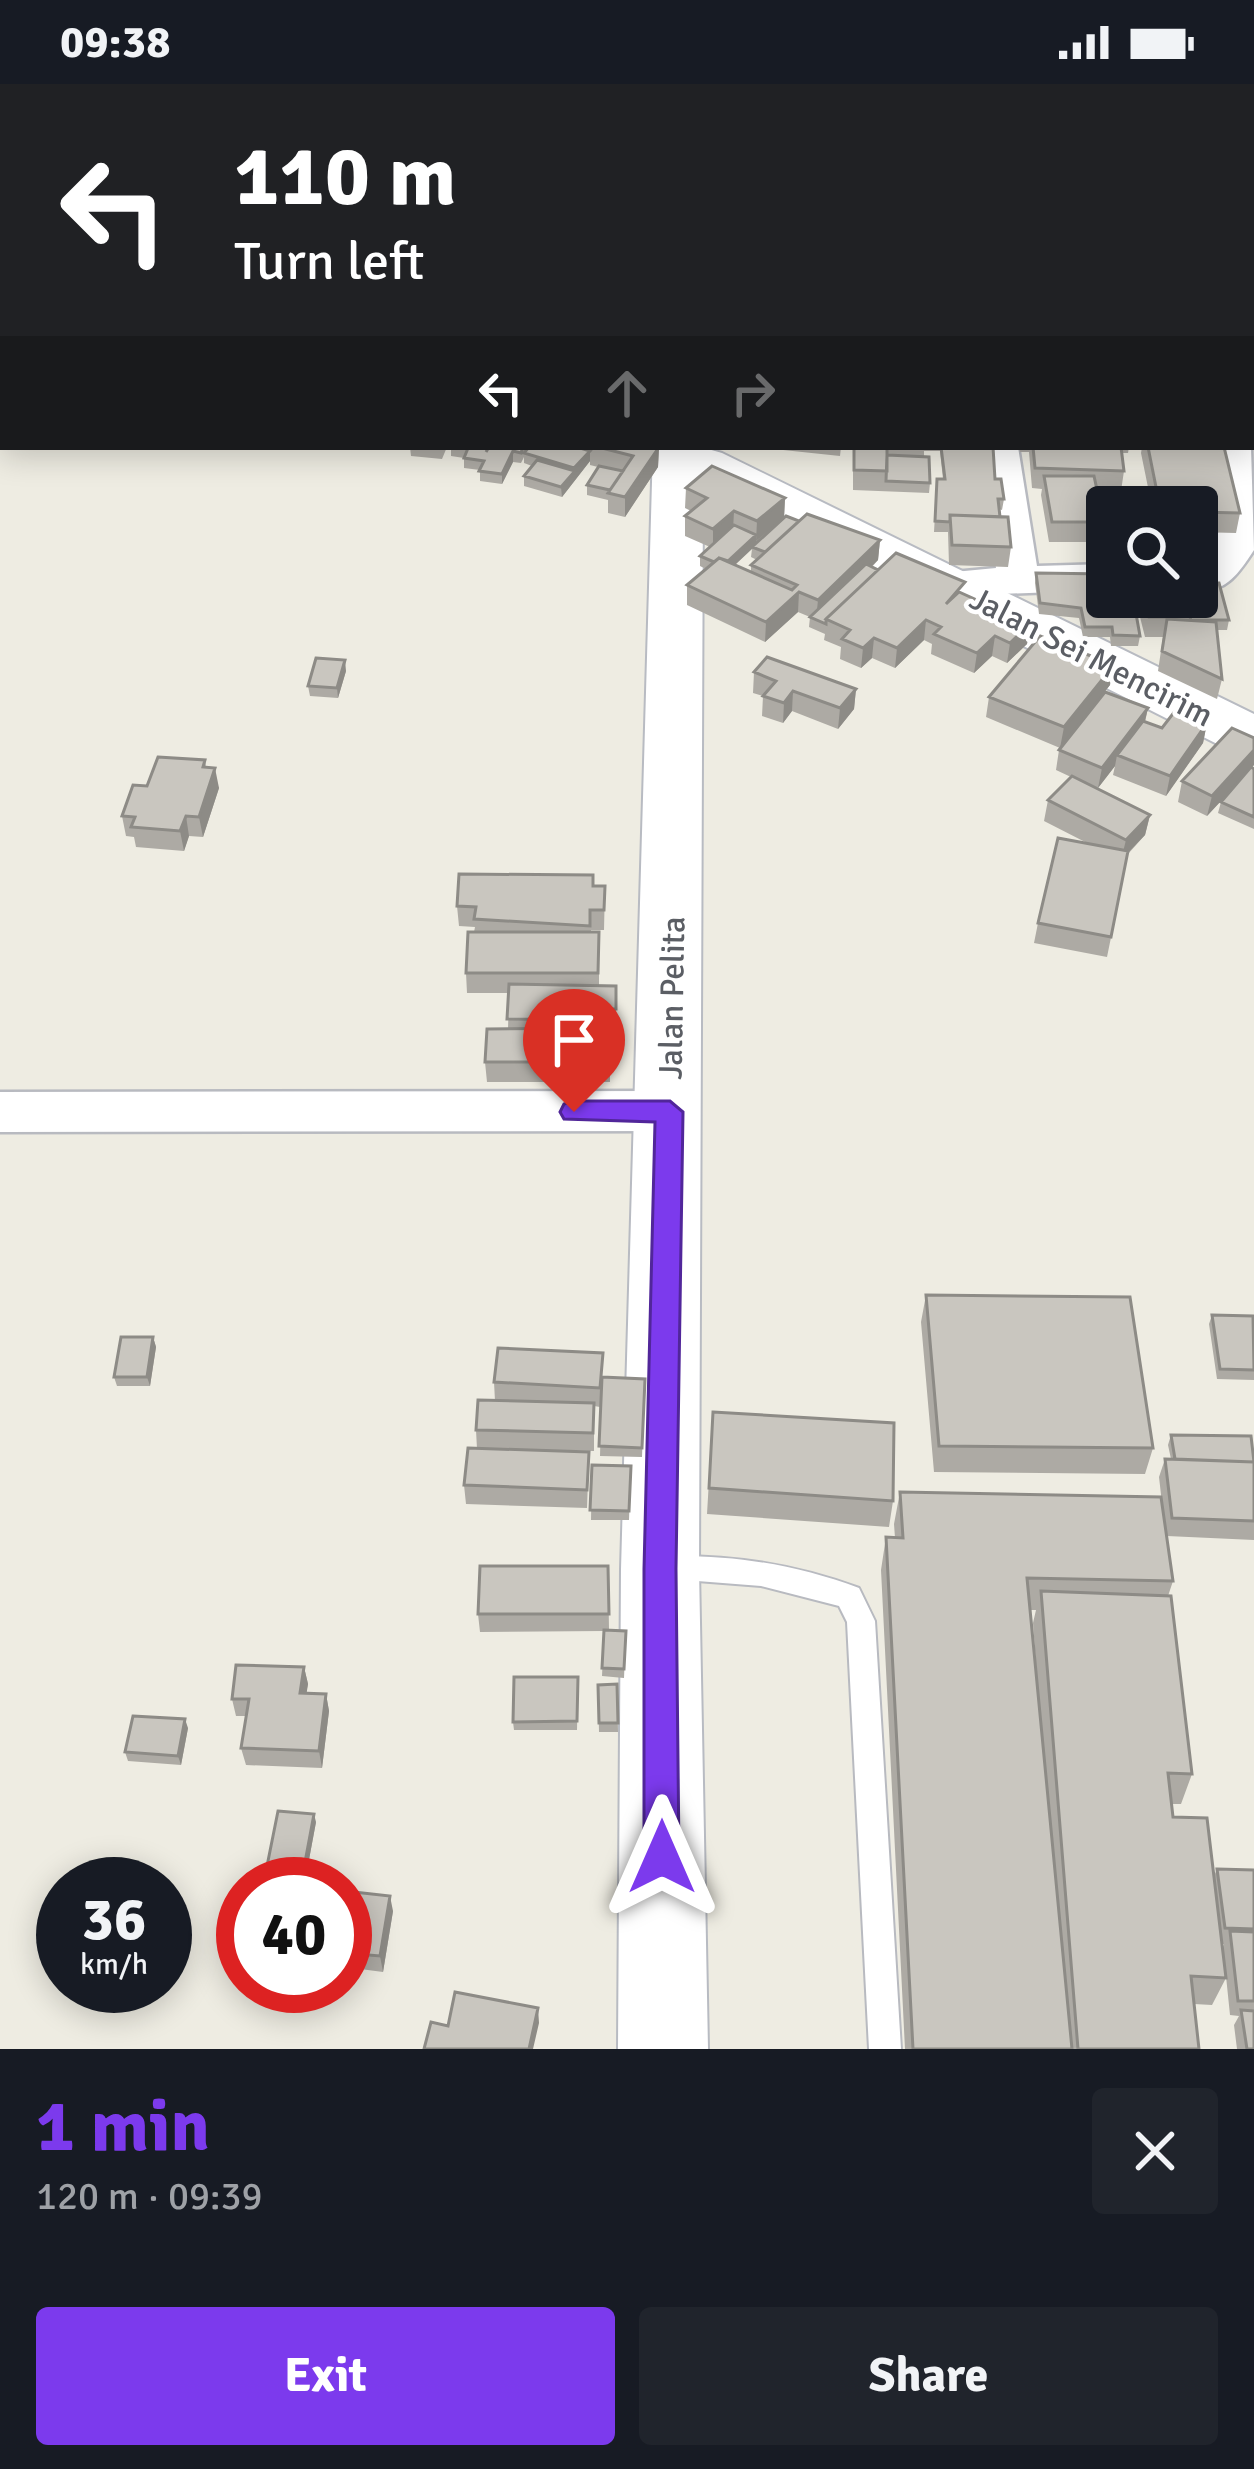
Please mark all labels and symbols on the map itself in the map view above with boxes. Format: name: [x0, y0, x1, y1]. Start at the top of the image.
street label: Jalan Sei Mencirim: [963, 578, 1220, 736]
street label: Jalan Pelita: [651, 916, 694, 1080]
pin: [523, 989, 625, 1112]
position arrow: [599, 1794, 725, 1920]
speed limit sign: 40: [216, 1857, 372, 2013]

